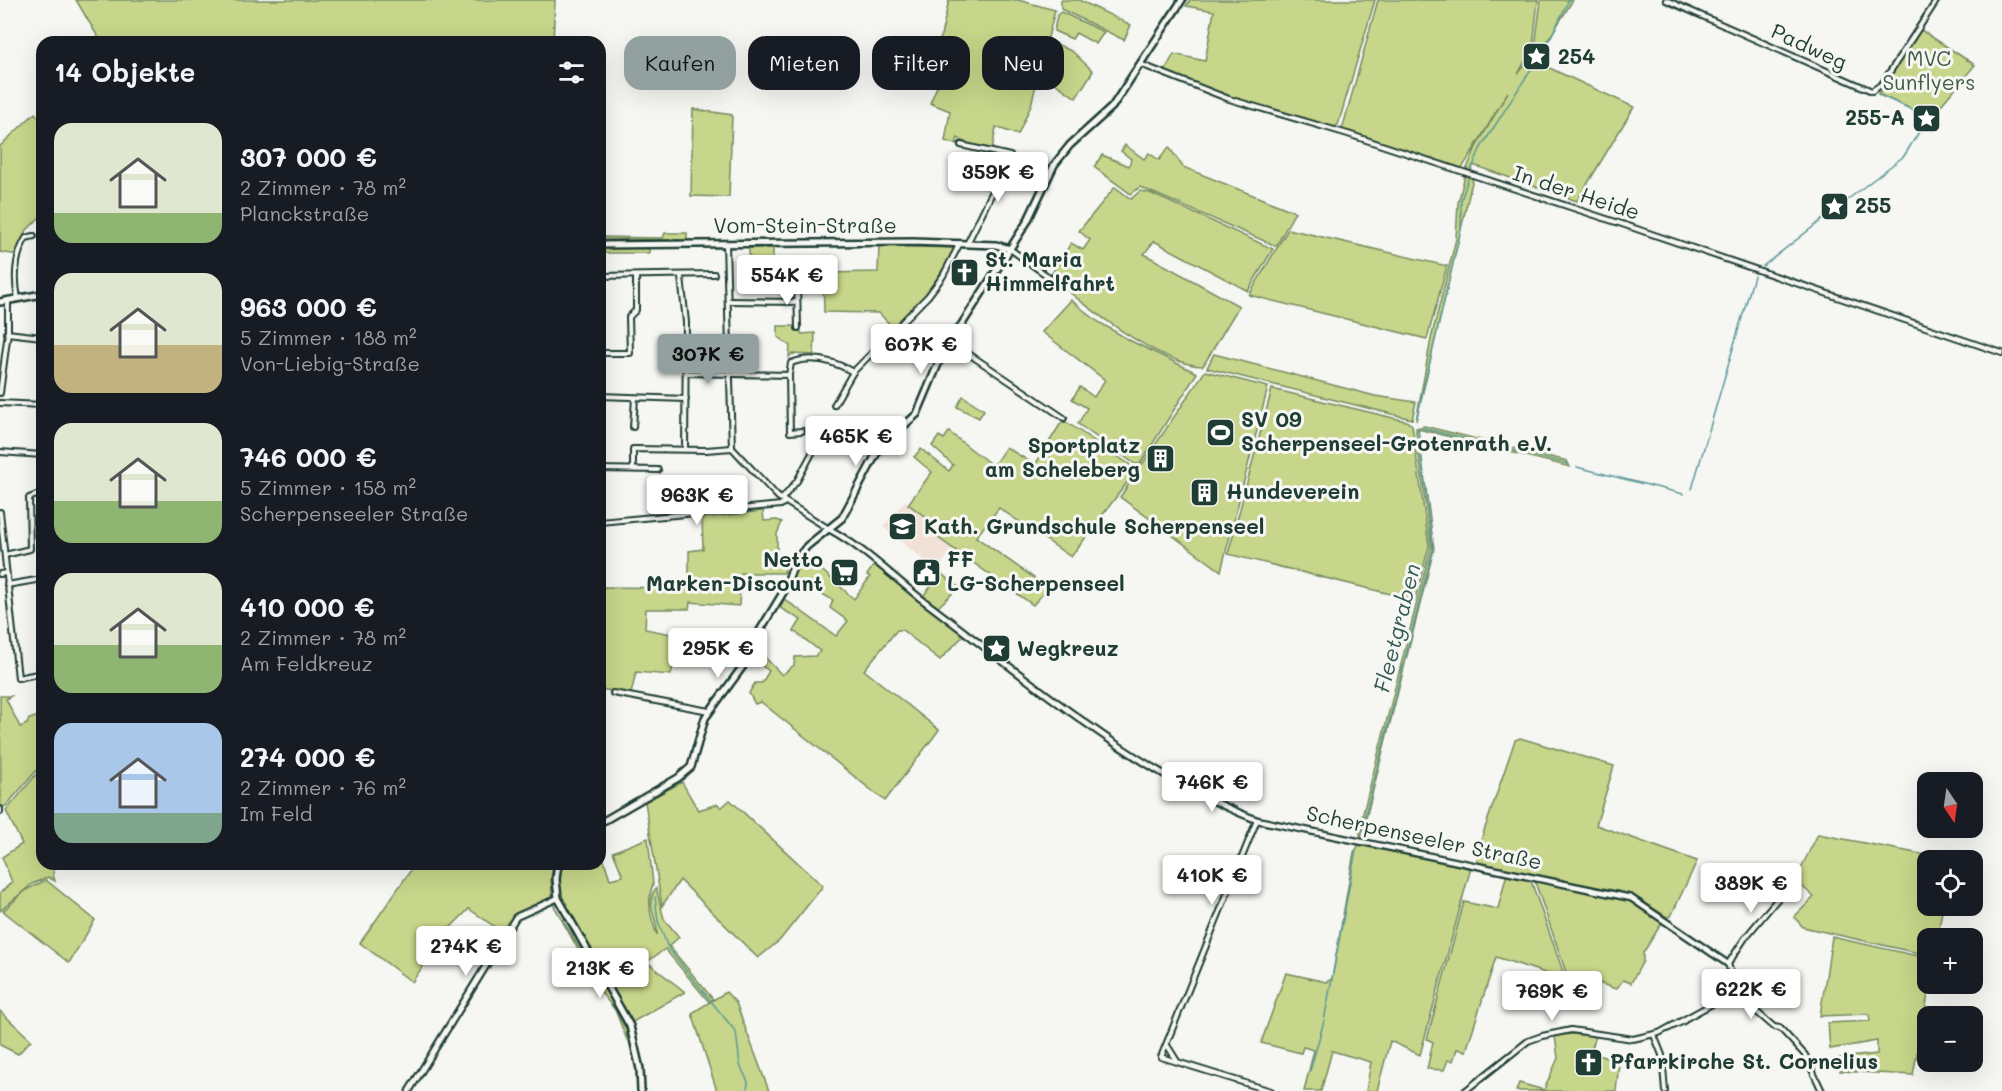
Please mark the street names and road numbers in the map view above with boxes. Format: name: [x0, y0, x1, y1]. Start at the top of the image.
street label: Padweg: [1767, 16, 1852, 75]
street label: In der Heide: [1510, 158, 1643, 225]
street label: Vom-Stein-Straße: [713, 211, 897, 238]
street label: Scherpenseeler Straße: [1304, 798, 1544, 875]

